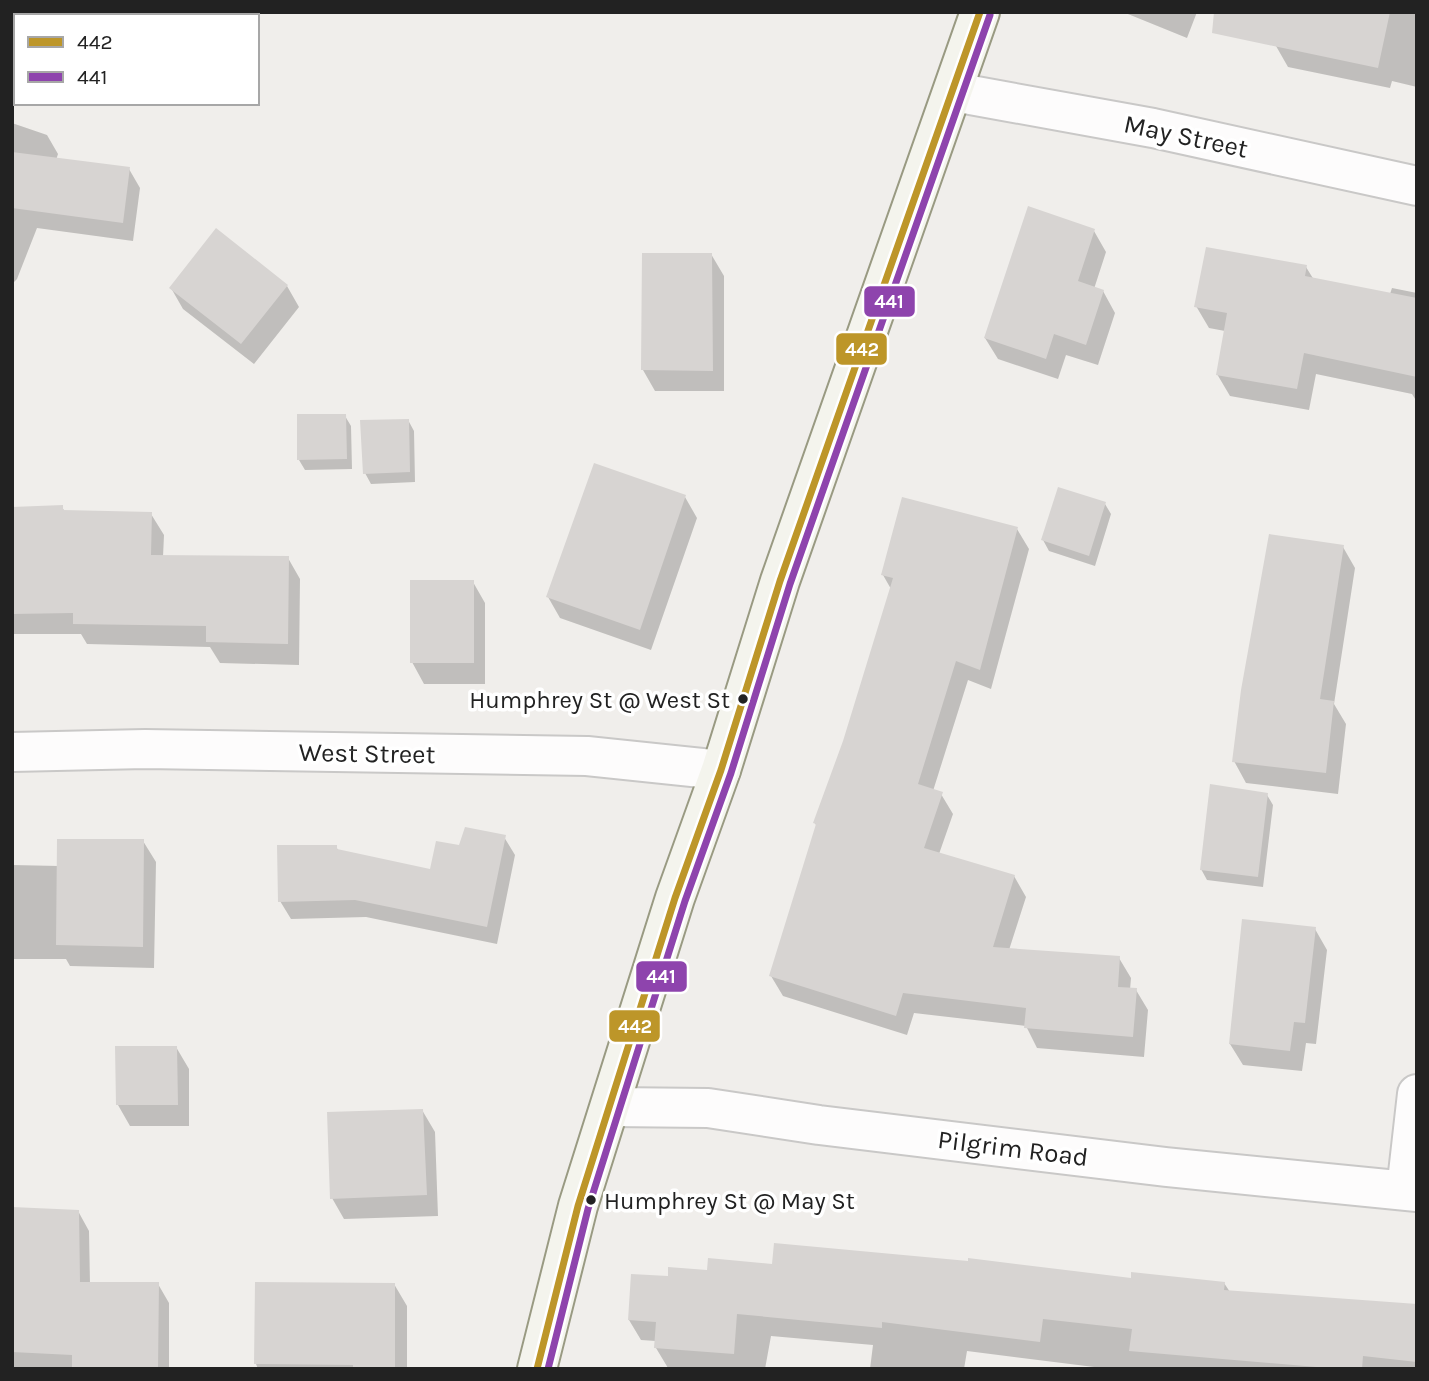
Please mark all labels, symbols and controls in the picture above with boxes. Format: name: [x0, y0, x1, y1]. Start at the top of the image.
legend: [14, 14, 259, 105]
text: 442: [77, 30, 113, 54]
text: 441: [77, 65, 107, 89]
street label: May Street: [1121, 108, 1251, 165]
line badge: 441: [863, 285, 916, 318]
text: 441: [874, 291, 904, 313]
line badge: 442: [835, 332, 888, 366]
text: 442: [845, 339, 879, 361]
place label: Humphrey St @ West St: [469, 686, 730, 714]
marker: Humphrey St @ West St: [736, 692, 750, 706]
street label: West Street: [298, 737, 436, 770]
line badge: 441: [635, 960, 688, 993]
text: 441: [646, 966, 676, 988]
line badge: 442: [608, 1009, 661, 1043]
text: 442: [618, 1016, 652, 1038]
street label: Pilgrim Road: [936, 1124, 1090, 1173]
place label: Humphrey St @ May St: [604, 1187, 855, 1215]
marker: Humphrey St @ May St: [584, 1193, 598, 1207]

